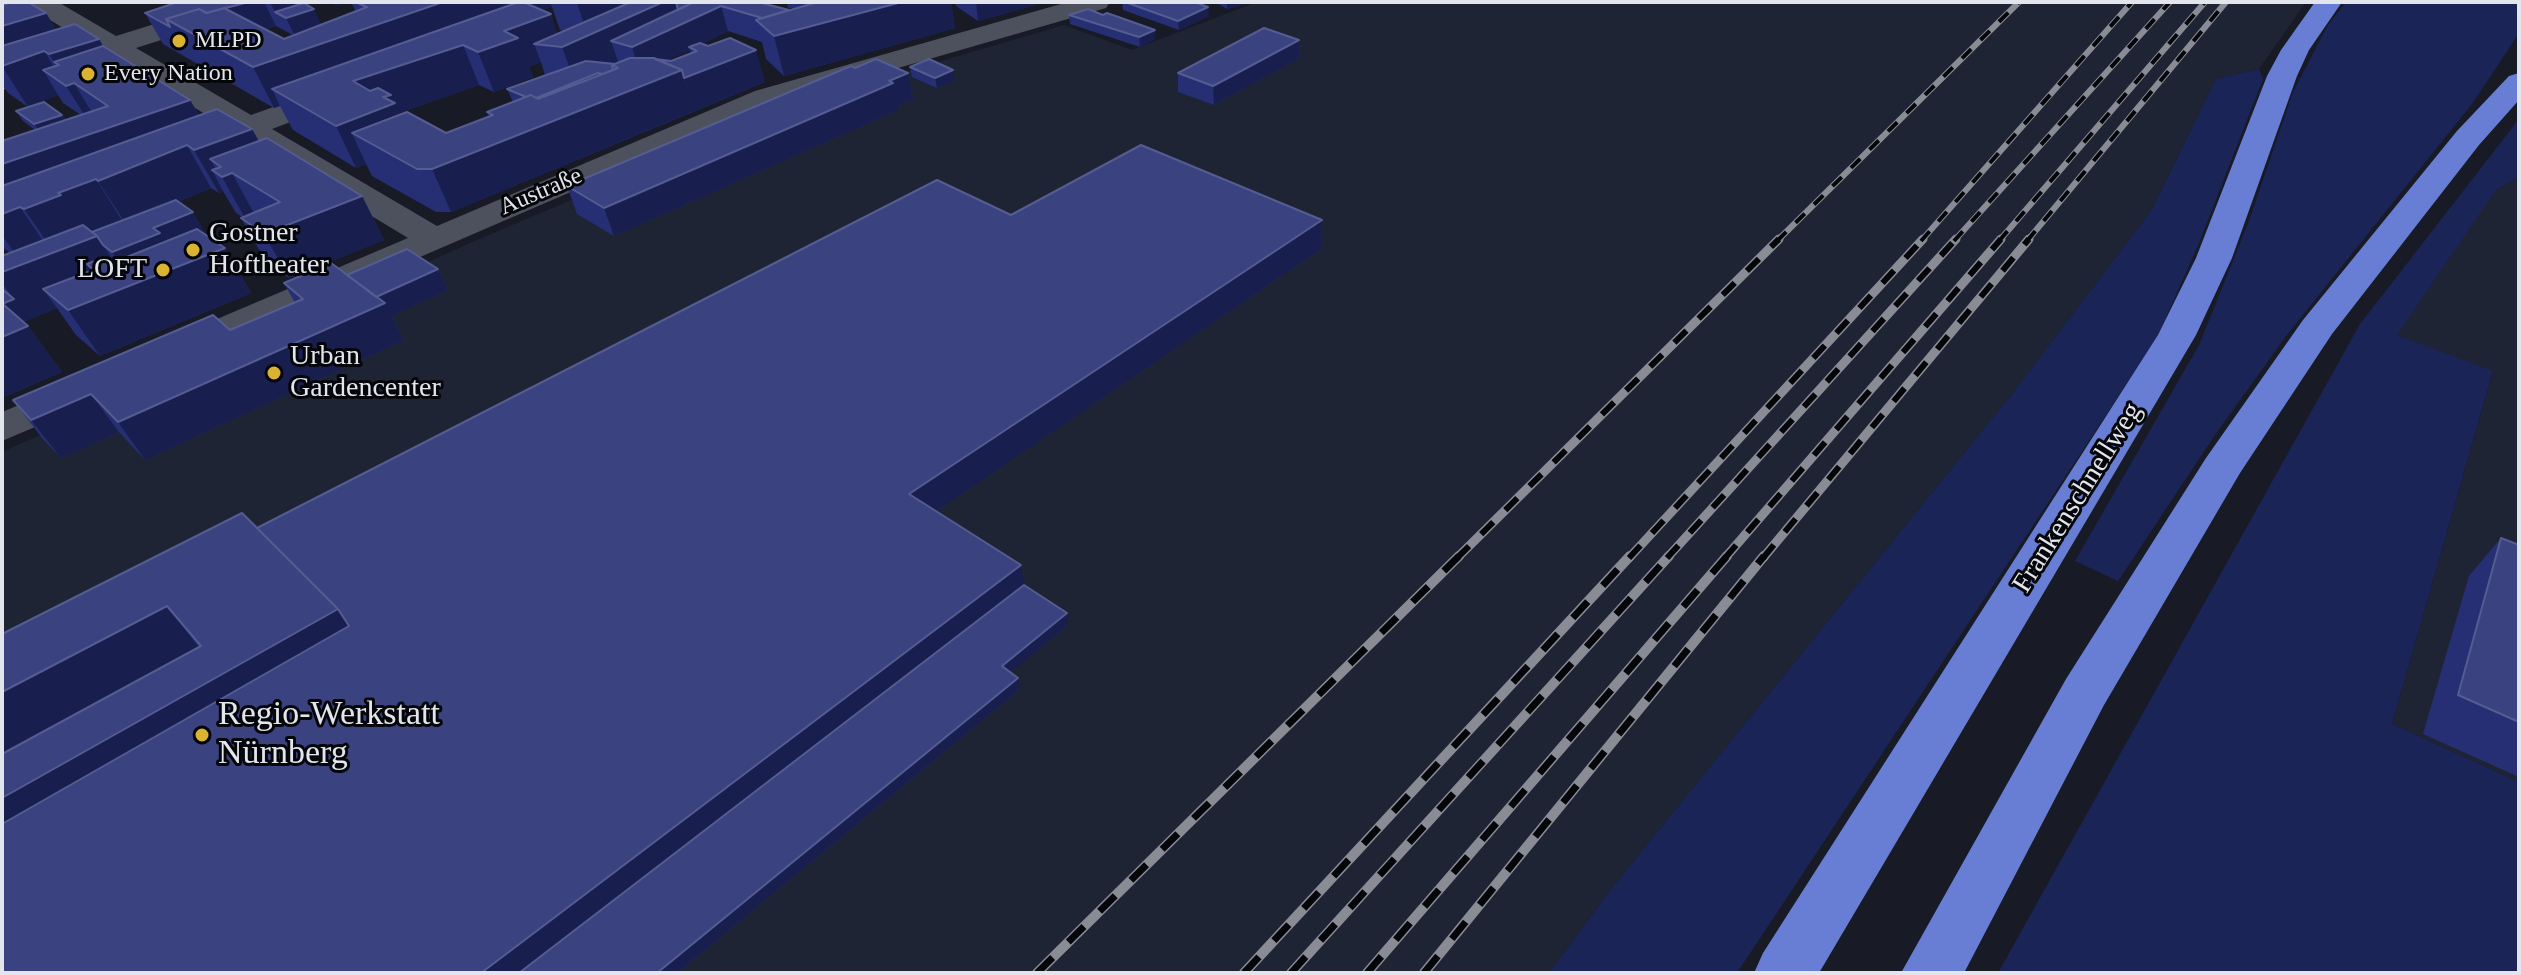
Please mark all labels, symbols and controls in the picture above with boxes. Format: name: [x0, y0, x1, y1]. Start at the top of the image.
place label: MLPD: [195, 27, 262, 55]
marker: MLPD: [170, 32, 188, 50]
place label: Every Nation: [104, 60, 233, 88]
marker: Every Nation: [79, 65, 97, 83]
street label: Austraße: [495, 162, 587, 222]
place label: Gostner Hoftheater: [209, 217, 329, 283]
marker: Gostner Hoftheater: [184, 241, 202, 259]
place label: LOFT: [77, 253, 147, 287]
marker: LOFT: [154, 261, 172, 279]
place label: Urban Gardencenter: [290, 340, 441, 406]
marker: Urban Gardencenter: [265, 364, 283, 382]
street label: Frankenschnellweg: [2006, 397, 2150, 599]
place label: Regio-Werkstatt Nürnberg: [218, 695, 440, 774]
marker: Regio-Werkstatt Nürnberg: [193, 726, 211, 744]

